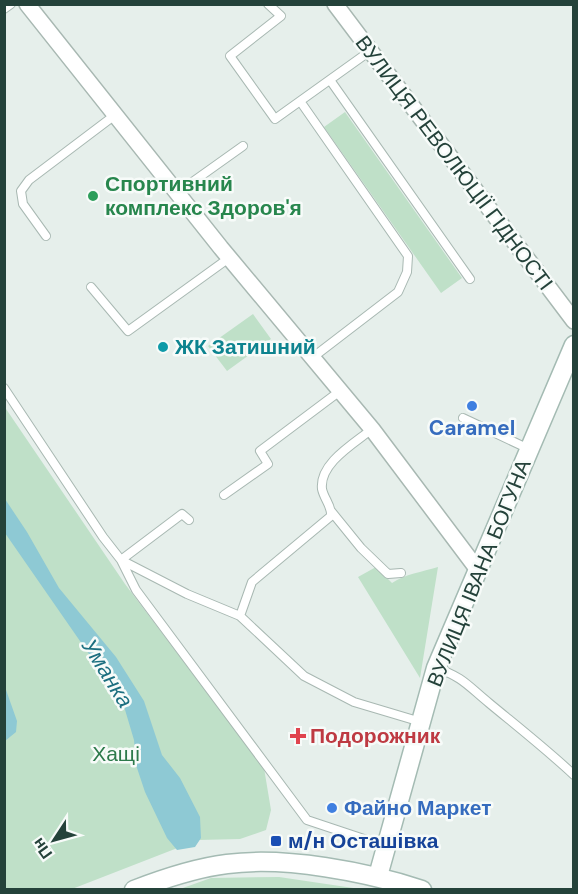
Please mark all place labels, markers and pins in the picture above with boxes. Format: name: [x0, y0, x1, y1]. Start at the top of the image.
place label: Спортивний комплекс Здоров'я: [105, 170, 302, 222]
marker: Спортивний комплекс Здоров'я: [86, 189, 100, 203]
place label: ЖК Затишний: [174, 333, 316, 361]
marker: ЖК Затишний: [156, 340, 170, 354]
marker: Caramel: [465, 399, 479, 413]
place label: Caramel: [429, 414, 515, 442]
place label: Подорожник: [310, 722, 441, 750]
marker: Подорожник: [291, 729, 305, 743]
place label: Файно Маркет: [344, 794, 491, 822]
marker: Файно Маркет: [325, 801, 339, 815]
place label: м/н Осташівка: [288, 827, 439, 855]
marker: м/н Осташівка: [269, 834, 283, 848]

